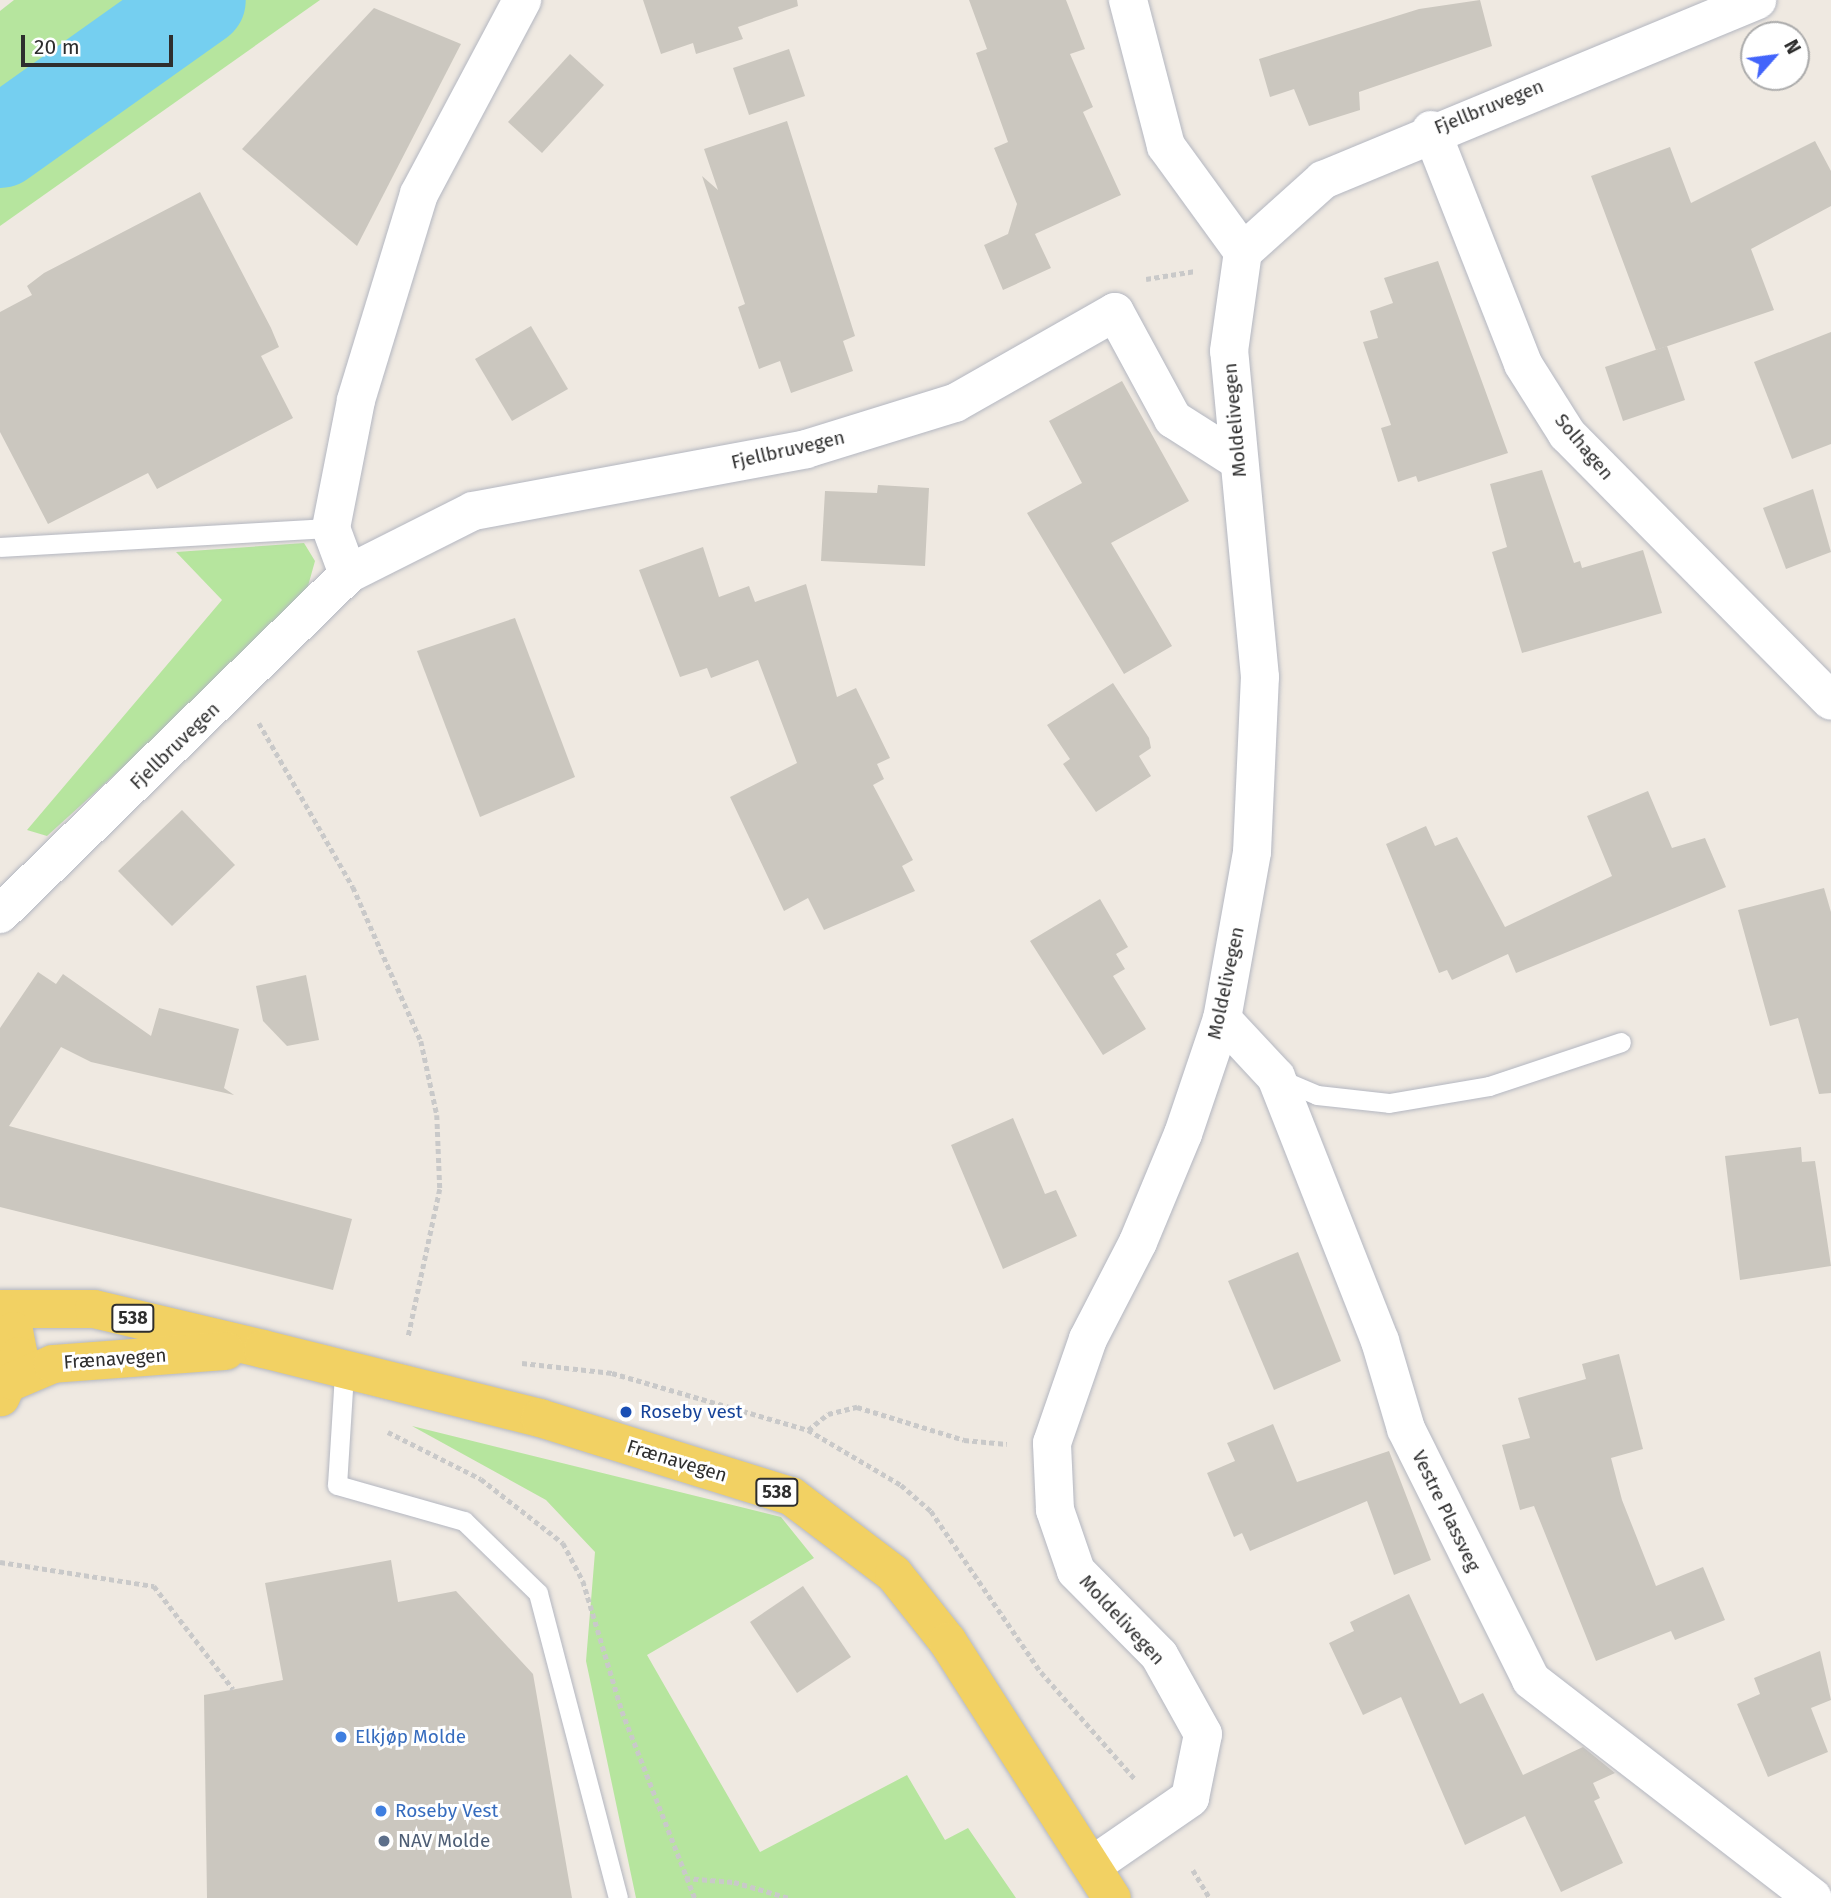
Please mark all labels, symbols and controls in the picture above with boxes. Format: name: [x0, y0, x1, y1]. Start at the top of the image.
scale bar: [24, 21, 177, 65]
north arrow: [1740, 21, 1810, 91]
text: 20 m: [34, 34, 80, 60]
text: N: [1779, 36, 1805, 58]
street label: Fjellbruvegen: [1431, 75, 1547, 139]
street label: Moldelivegen: [1219, 362, 1251, 478]
street label: Solhagen: [1550, 409, 1618, 485]
street label: Fjellbruvegen: [729, 426, 847, 474]
street label: Fjellbruvegen: [125, 698, 225, 794]
street label: Moldelivegen: [1203, 925, 1249, 1041]
road number: 538: [110, 1303, 156, 1332]
street label: Frænavegen: [63, 1344, 167, 1374]
place label: Roseby vest: [640, 1401, 742, 1423]
marker: Roseby vest: [618, 1404, 634, 1420]
street label: Frænavegen: [624, 1435, 730, 1487]
street label: Vestre Plassveg: [1407, 1447, 1485, 1575]
road number: 538: [754, 1478, 800, 1506]
street label: Moldelivegen: [1075, 1570, 1169, 1670]
place label: Elkjøp Molde: [355, 1726, 466, 1748]
marker: Elkjøp Molde: [333, 1729, 349, 1745]
place label: Roseby Vest: [395, 1800, 498, 1822]
marker: Roseby Vest: [373, 1803, 389, 1819]
place label: NAV Molde: [398, 1830, 490, 1852]
marker: NAV Molde: [376, 1833, 392, 1849]

